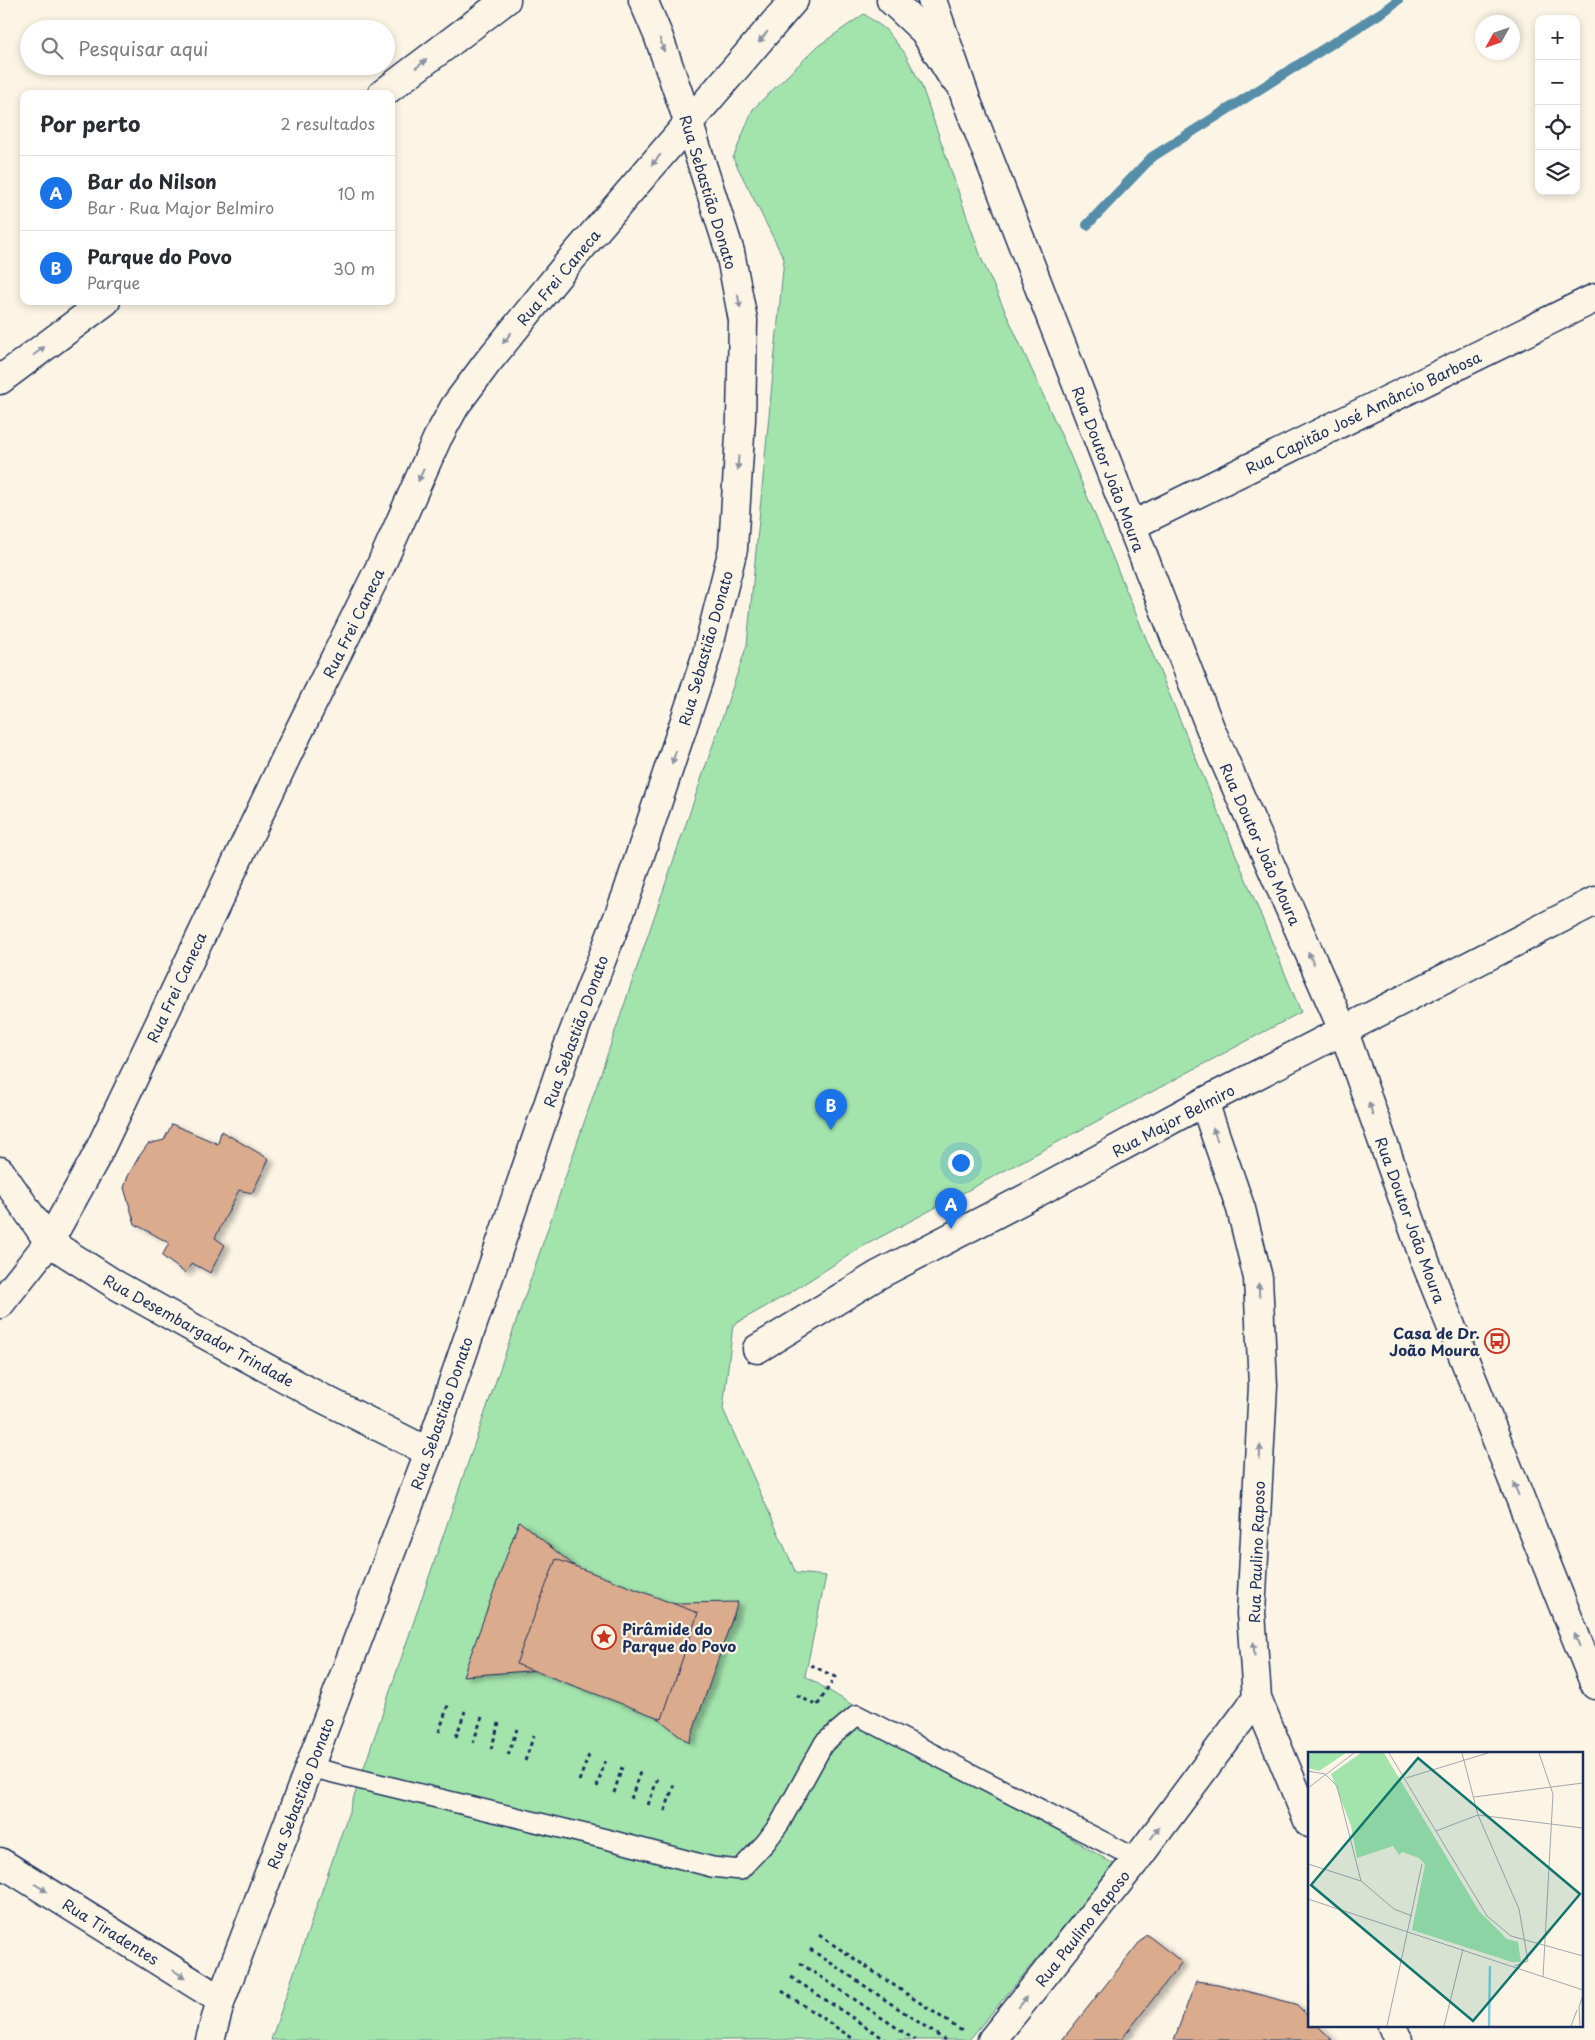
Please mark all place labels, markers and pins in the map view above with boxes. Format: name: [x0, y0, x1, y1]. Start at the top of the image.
pin: B: [815, 1089, 847, 1130]
pin: A: [935, 1188, 967, 1229]
place label: Casa de Dr. João Moura: [1389, 1321, 1481, 1361]
bus stop icon: Casa de Dr. João Moura: [1484, 1328, 1510, 1354]
place label: Pirâmide do Parque do Povo: [622, 1617, 736, 1657]
place icon: Pirâmide do Parque do Povo: [591, 1624, 617, 1650]

